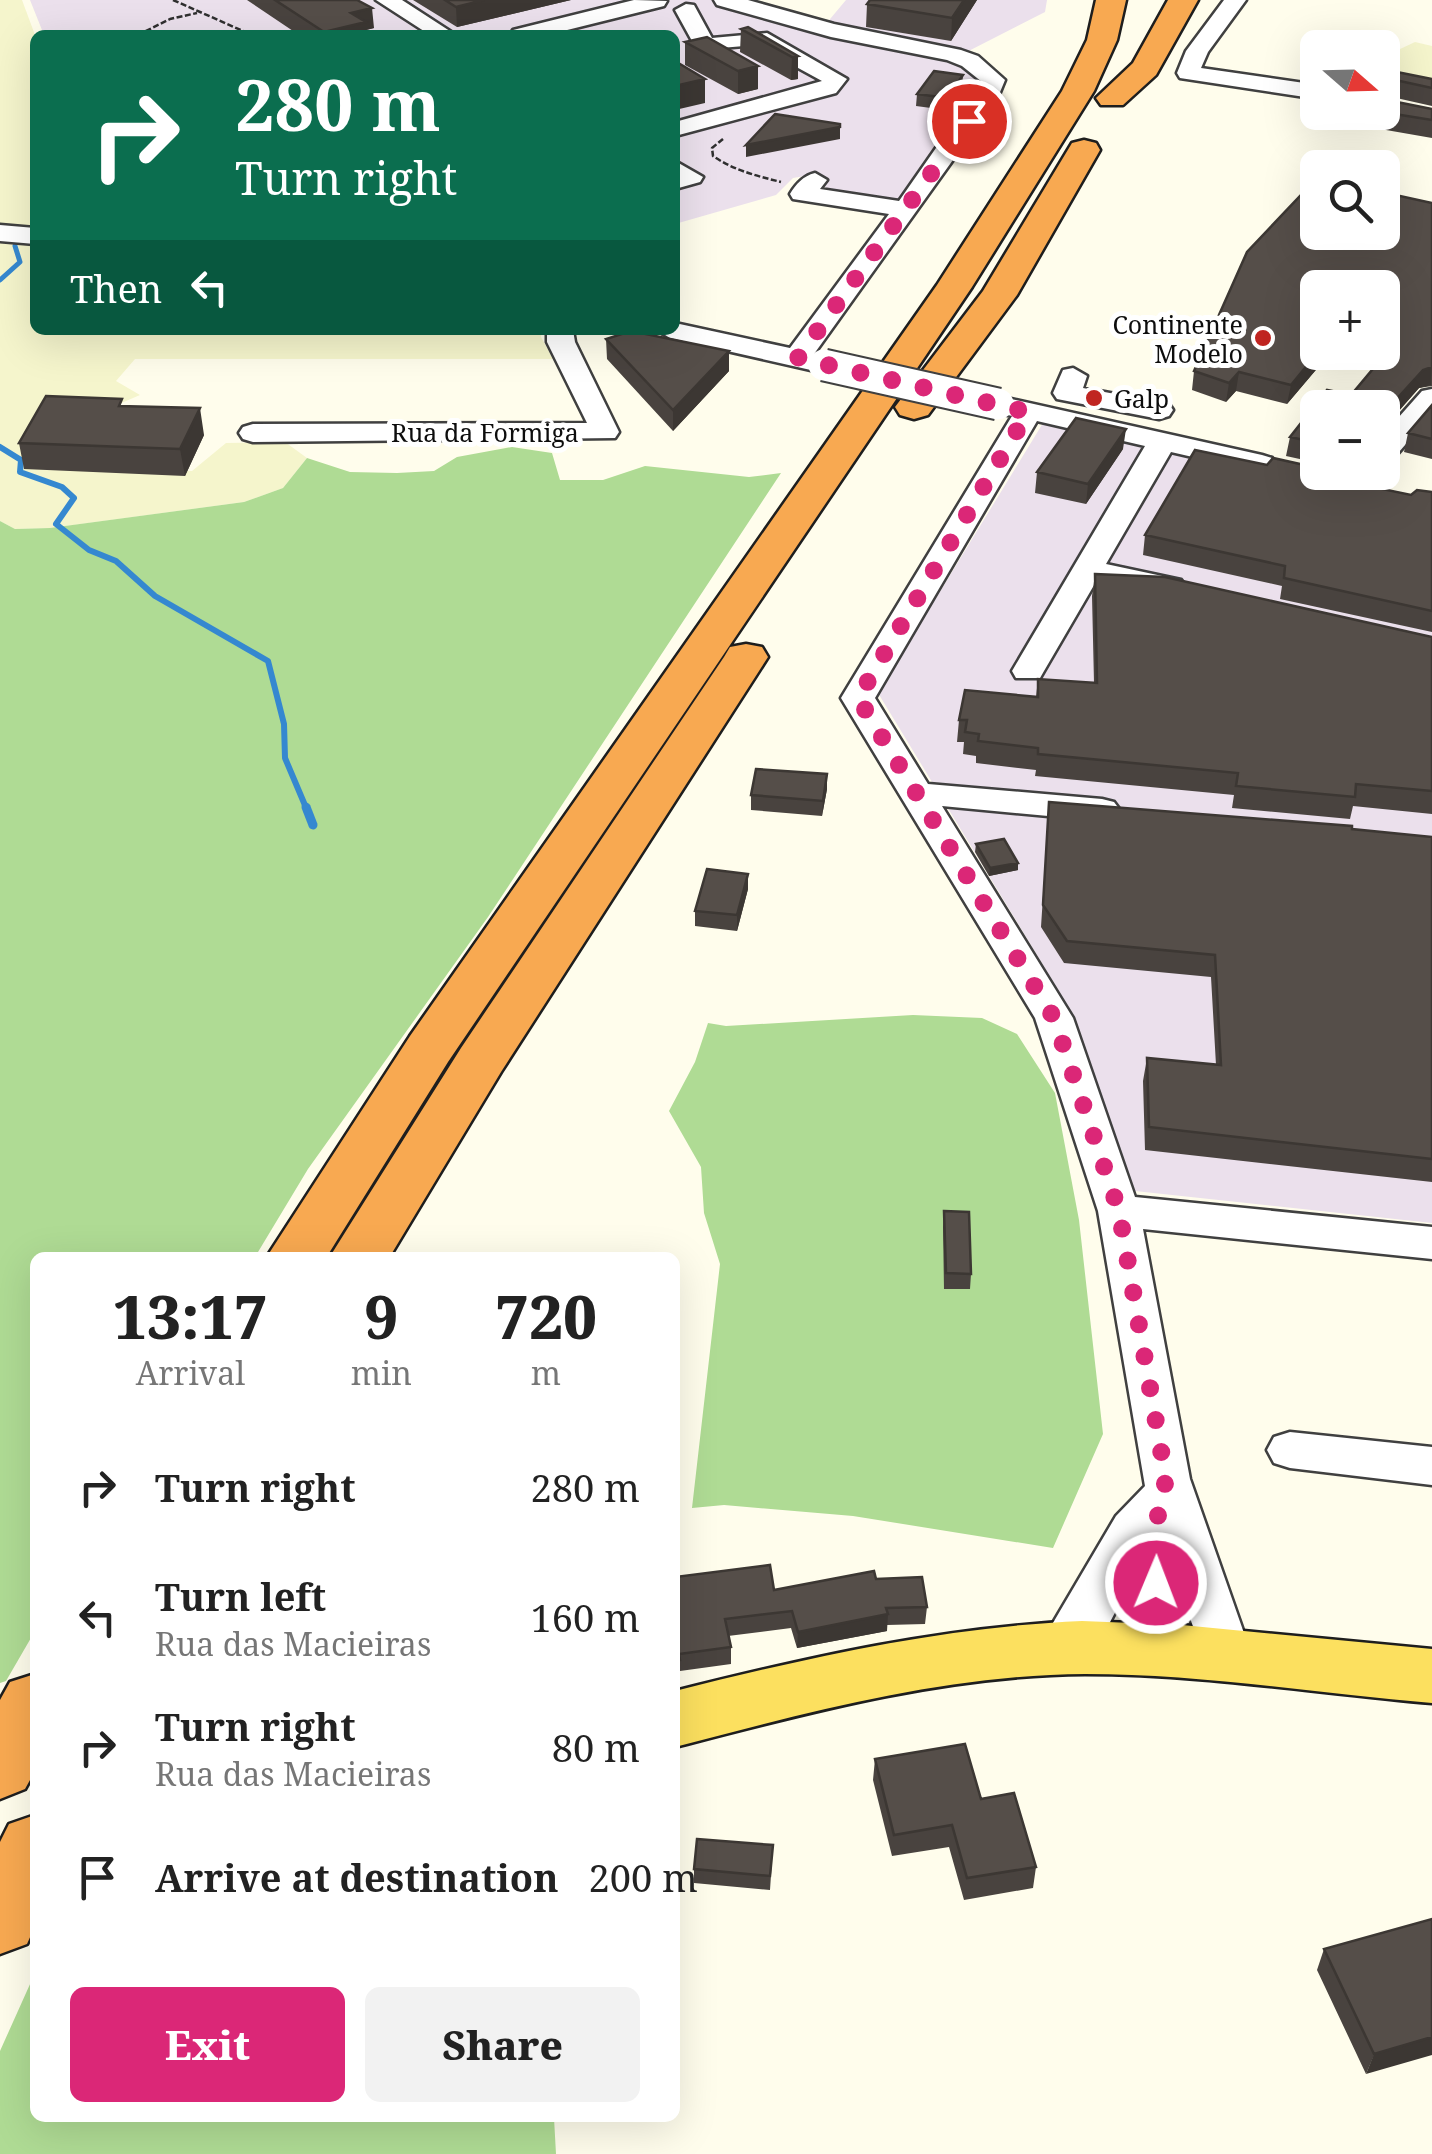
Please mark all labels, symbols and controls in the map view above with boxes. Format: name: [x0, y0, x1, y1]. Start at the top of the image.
north arrow: [1300, 30, 1400, 130]
map controls: [1300, 30, 1400, 490]
text: 280 m: [235, 56, 441, 152]
icon: right: [70, 70, 200, 200]
pin: [927, 79, 1012, 164]
icon: arrive: [942, 94, 997, 149]
text: Turn right: [235, 147, 457, 208]
button: search: [1300, 150, 1400, 250]
icon: left: [182, 260, 237, 315]
text: Then: [70, 262, 162, 314]
button: +: [1300, 270, 1400, 370]
place label: Continente Modelo: [1112, 307, 1243, 370]
marker: Continente Modelo: [1252, 327, 1274, 349]
place label: Galp: [1114, 381, 1169, 415]
marker: Galp: [1083, 387, 1105, 409]
button: −: [1300, 390, 1400, 490]
street label: Rua da Formiga: [391, 415, 579, 449]
text: 13:17: [113, 1275, 268, 1357]
text: 9: [364, 1275, 398, 1357]
text: 720: [495, 1275, 597, 1357]
text: Arrival: [136, 1351, 245, 1394]
text: min: [351, 1351, 412, 1394]
text: m: [531, 1351, 561, 1394]
icon: right: [70, 1460, 125, 1515]
text: Turn right: [155, 1461, 356, 1513]
text: 280 m: [530, 1461, 640, 1513]
position arrow: [1104, 1531, 1208, 1635]
text: Turn left: [155, 1570, 326, 1622]
icon: left: [70, 1590, 125, 1645]
text: 160 m: [530, 1591, 640, 1643]
text: Rua das Macieiras: [155, 1622, 431, 1665]
text: Turn right: [155, 1700, 356, 1752]
icon: right: [70, 1720, 125, 1775]
text: 80 m: [552, 1721, 640, 1773]
text: Rua das Macieiras: [155, 1752, 431, 1795]
icon: arrive: [70, 1850, 125, 1905]
text: Arrive at destination: [155, 1851, 559, 1903]
text: 200 m: [589, 1851, 698, 1903]
button: Exit: [70, 1987, 345, 2102]
button: Share: [365, 1987, 640, 2102]

